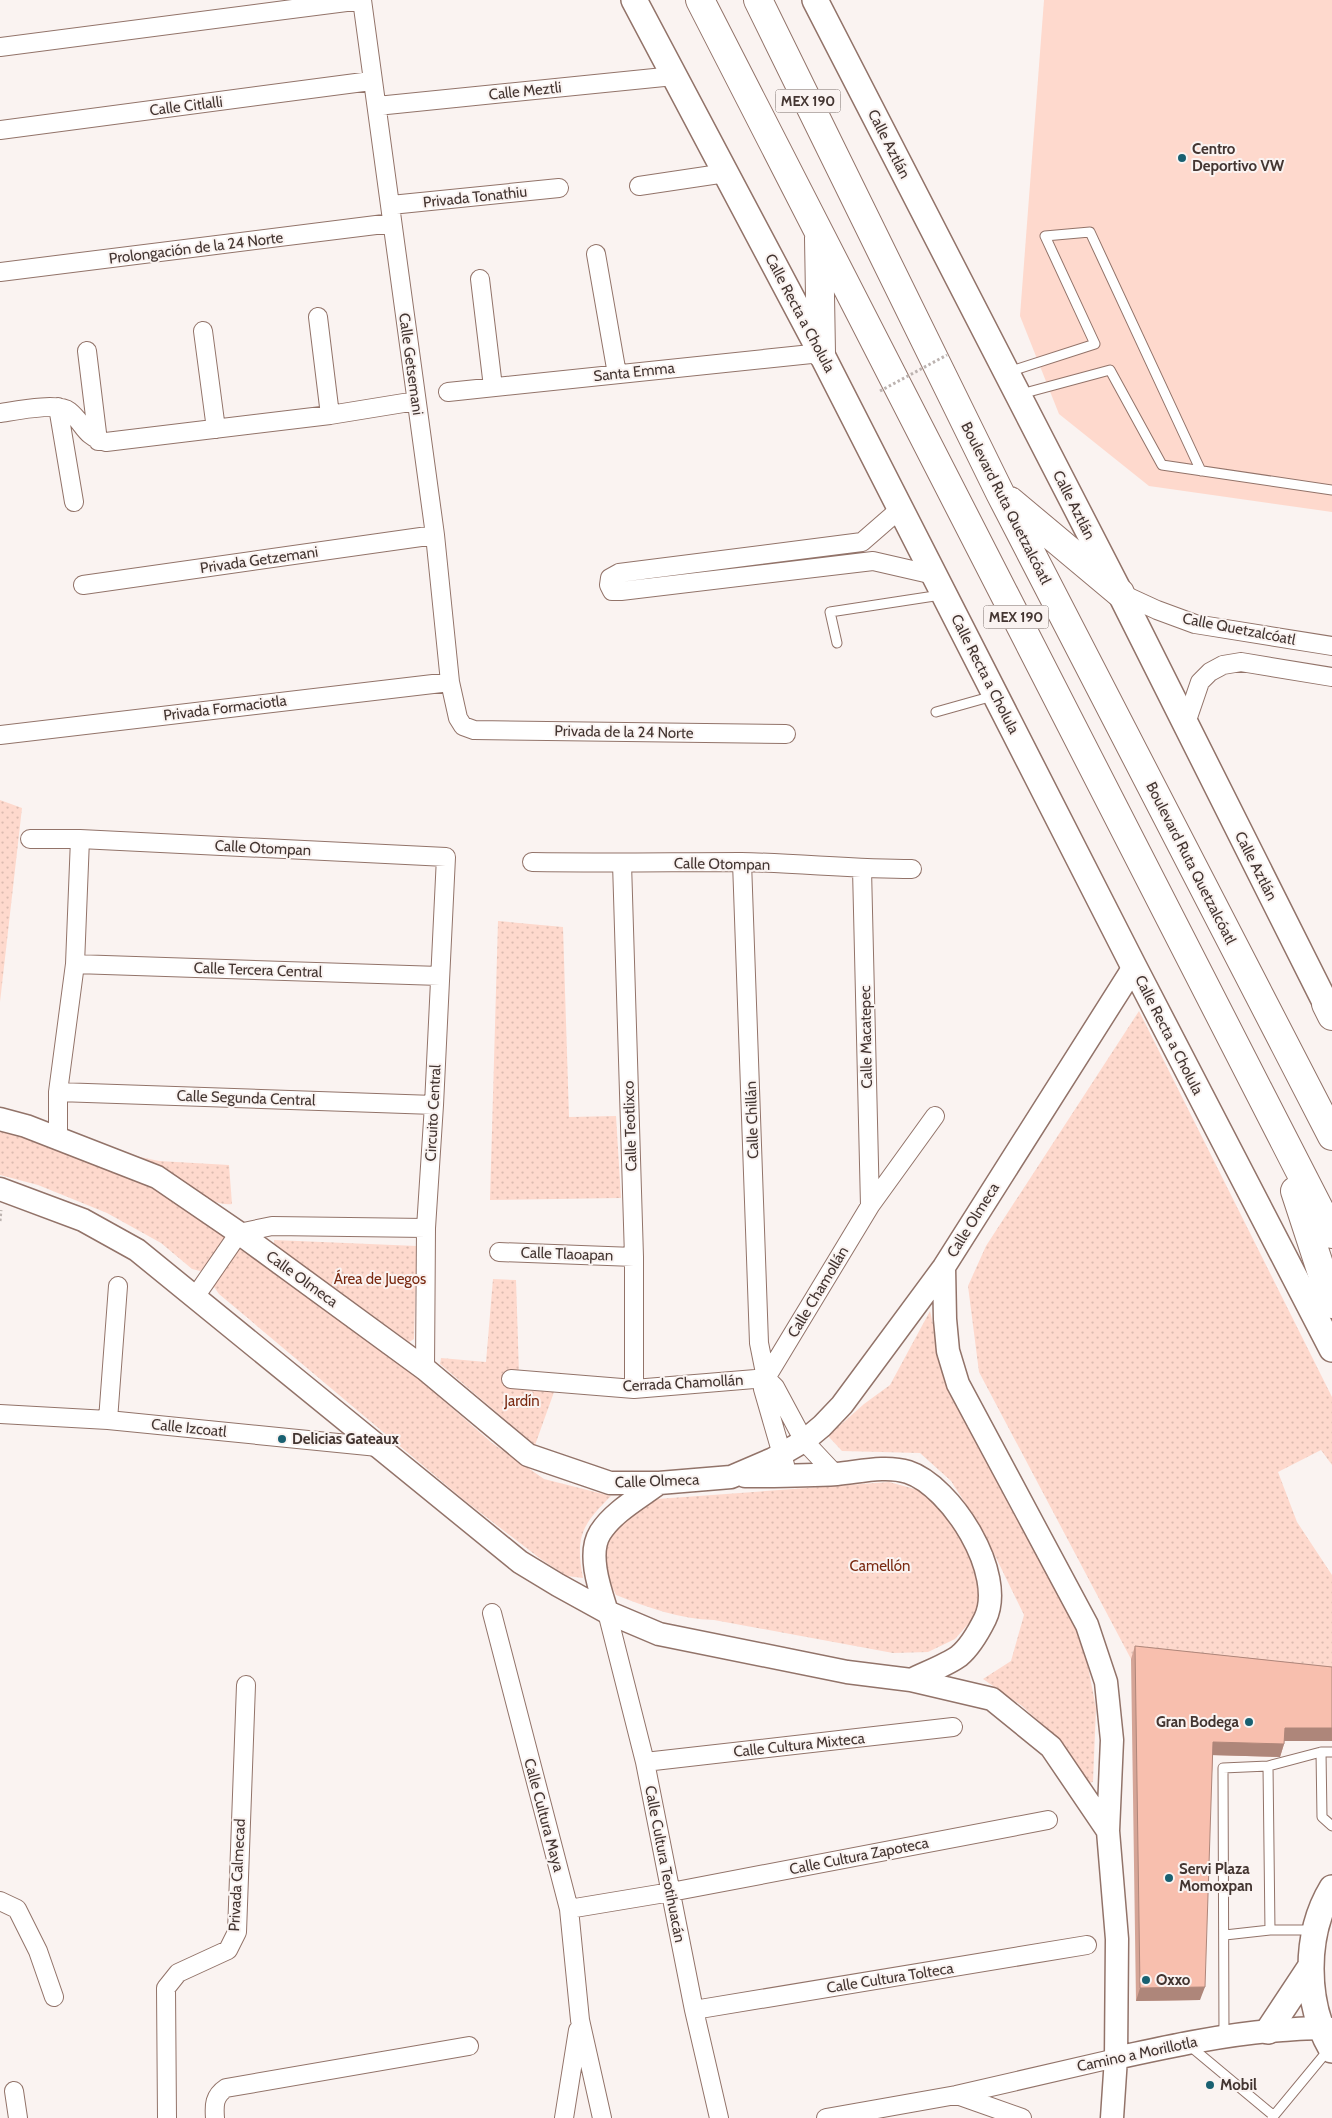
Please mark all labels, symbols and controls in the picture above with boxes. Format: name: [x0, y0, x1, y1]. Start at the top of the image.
street label: Calle Meztli: [488, 78, 562, 104]
road number: MEX 190: [776, 90, 840, 112]
street label: Calle Citlalli: [148, 93, 224, 119]
street label: Calle Aztlán: [864, 107, 914, 181]
place label: Centro Deportivo VW: [1192, 140, 1285, 175]
marker: Centro Deportivo VW: [1176, 152, 1188, 164]
street label: Privada Tonathiu: [422, 183, 528, 211]
street label: Prolongación de la 24 Norte: [108, 228, 284, 268]
street label: Calle Recta a Cholula: [761, 251, 839, 376]
street label: Calle Getsemani: [395, 312, 427, 416]
street label: Santa Emma: [593, 359, 676, 385]
street label: Boulevard Ruta Quetzalcóatl: [957, 419, 1055, 588]
street label: Calle Aztlán: [1049, 468, 1099, 542]
street label: Privada Getzemani: [199, 543, 319, 577]
road number: MEX 190: [984, 606, 1048, 628]
street label: Calle Quetzalcóatl: [1181, 609, 1298, 649]
street label: Calle Recta a Cholula: [947, 611, 1023, 737]
street label: Privada Formaciotla: [162, 691, 289, 725]
street label: Privada de la 24 Norte: [554, 722, 694, 742]
street label: Boulevard Ruta Quetzalcóatl: [1142, 779, 1240, 948]
street label: Calle Aztlán: [1231, 829, 1281, 903]
street label: Calle Otompan: [214, 836, 312, 860]
street label: Calle Otompan: [674, 854, 770, 874]
street label: Calle Tercera Central: [193, 959, 323, 981]
street label: Calle Recta a Cholula: [1131, 972, 1207, 1098]
street label: Calle Macatepec: [856, 985, 876, 1089]
street label: Circuito Central: [421, 1063, 445, 1162]
street label: Calle Teotlixco: [619, 1080, 641, 1172]
street label: Calle Chillán: [742, 1081, 762, 1159]
street label: Calle Segunda Central: [176, 1087, 316, 1109]
street label: Calle Olmeca: [943, 1179, 1003, 1261]
street label: Calle Tlaoapan: [520, 1243, 614, 1265]
street label: Calle Chamollán: [784, 1243, 852, 1341]
street label: Calle Olmeca: [263, 1247, 342, 1312]
park label: Área de Juegos: [334, 1269, 426, 1288]
street label: Cerrada Chamollán: [622, 1371, 744, 1395]
park label: Jardín: [503, 1392, 540, 1410]
street label: Calle Izcoatl: [150, 1415, 228, 1441]
place label: Delicias Gateaux: [292, 1430, 399, 1448]
marker: Delicias Gateaux: [276, 1433, 288, 1445]
street label: Calle Olmeca: [615, 1471, 700, 1491]
park label: Camellón: [850, 1557, 910, 1575]
place label: Gran Bodega: [1156, 1713, 1240, 1731]
marker: Gran Bodega: [1243, 1716, 1255, 1728]
street label: Calle Cultura Mixteca: [732, 1729, 866, 1761]
street label: Calle Cultura Maya: [520, 1756, 568, 1874]
street label: Calle Cultura Teotihuacán: [641, 1784, 689, 1944]
street label: Privada Calmecad: [225, 1818, 249, 1932]
street label: Calle Cultura Zapoteca: [788, 1834, 931, 1878]
place label: Servi Plaza Momoxpan: [1179, 1860, 1253, 1895]
marker: Servi Plaza Momoxpan: [1163, 1872, 1175, 1884]
street label: Calle Cultura Tolteca: [825, 1959, 955, 1997]
place label: Oxxo: [1156, 1971, 1191, 1989]
marker: Oxxo: [1140, 1974, 1152, 1986]
street label: Camino a Morillotla: [1075, 2032, 1200, 2076]
place label: Mobil: [1220, 2076, 1257, 2094]
marker: Mobil: [1204, 2079, 1216, 2091]

